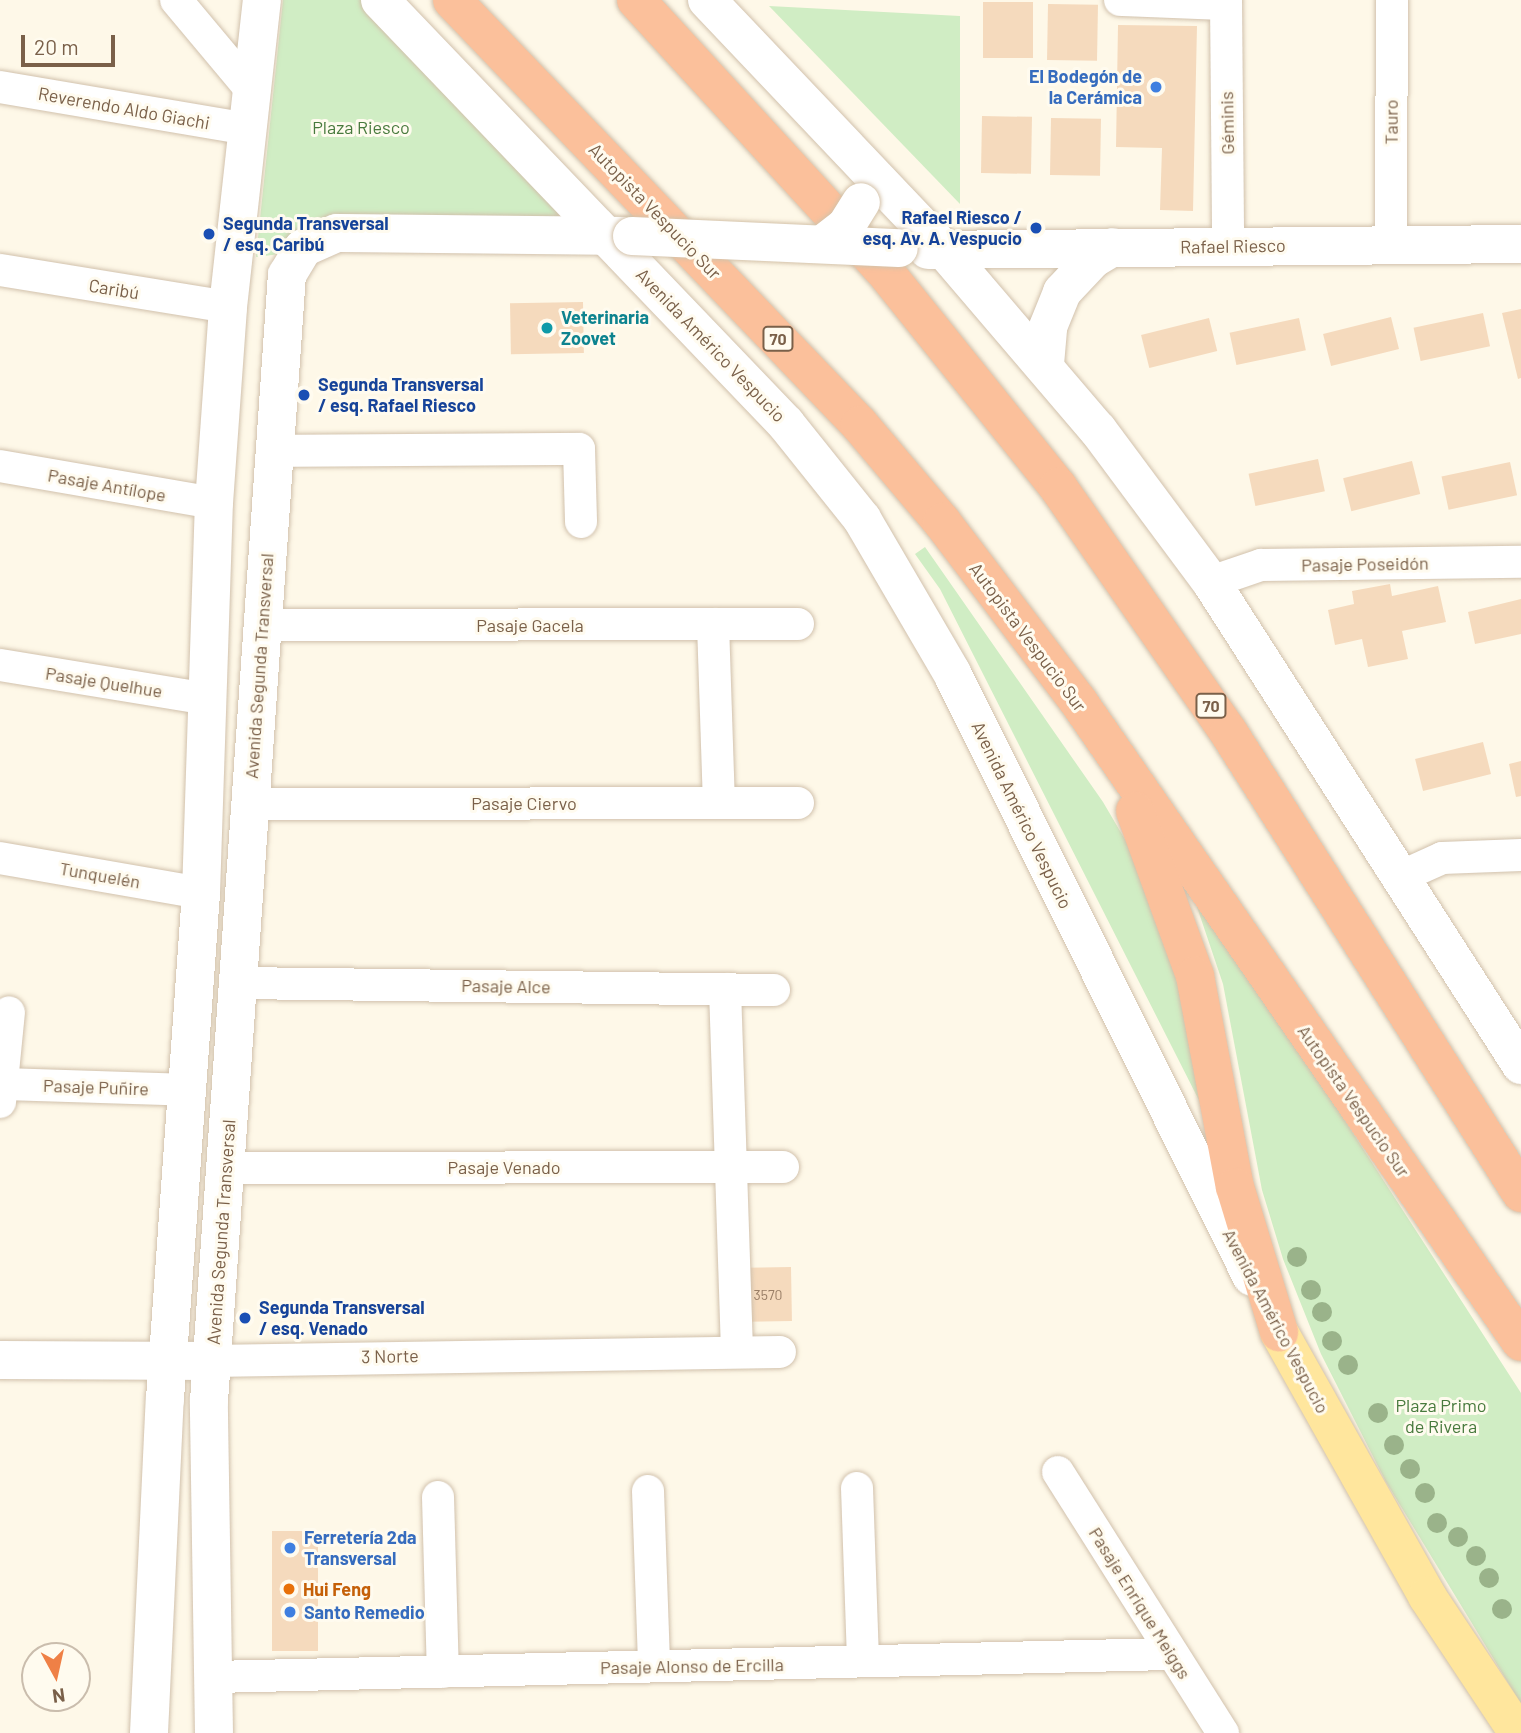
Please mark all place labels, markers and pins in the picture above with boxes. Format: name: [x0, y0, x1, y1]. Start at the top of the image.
place label: El Bodegón de la Cerámica: [1029, 66, 1142, 108]
marker: El Bodegón de la Cerámica: [1148, 79, 1164, 95]
place label: Rafael Riesco / esq. Av. A. Vespucio: [863, 207, 1022, 249]
place label: Segunda Transversal / esq. Caribú: [223, 213, 389, 256]
marker: Rafael Riesco / esq. Av. A. Vespucio: [1028, 220, 1044, 236]
marker: Segunda Transversal / esq. Caribú: [201, 226, 217, 242]
place label: Veterinaria Zoovet: [561, 307, 649, 350]
marker: Veterinaria Zoovet: [539, 320, 555, 336]
place label: Segunda Transversal / esq. Rafael Riesco: [318, 374, 484, 416]
marker: Segunda Transversal / esq. Rafael Riesco: [296, 387, 312, 403]
place label: Segunda Transversal / esq. Venado: [259, 1297, 425, 1340]
marker: Segunda Transversal / esq. Venado: [237, 1310, 253, 1326]
place label: Ferretería 2da Transversal: [304, 1527, 417, 1570]
marker: Ferretería 2da Transversal: [282, 1540, 298, 1556]
place label: Hui Feng: [303, 1578, 371, 1600]
marker: Hui Feng: [281, 1581, 297, 1597]
place label: Santo Remedio: [304, 1601, 425, 1623]
marker: Santo Remedio: [282, 1604, 298, 1620]

